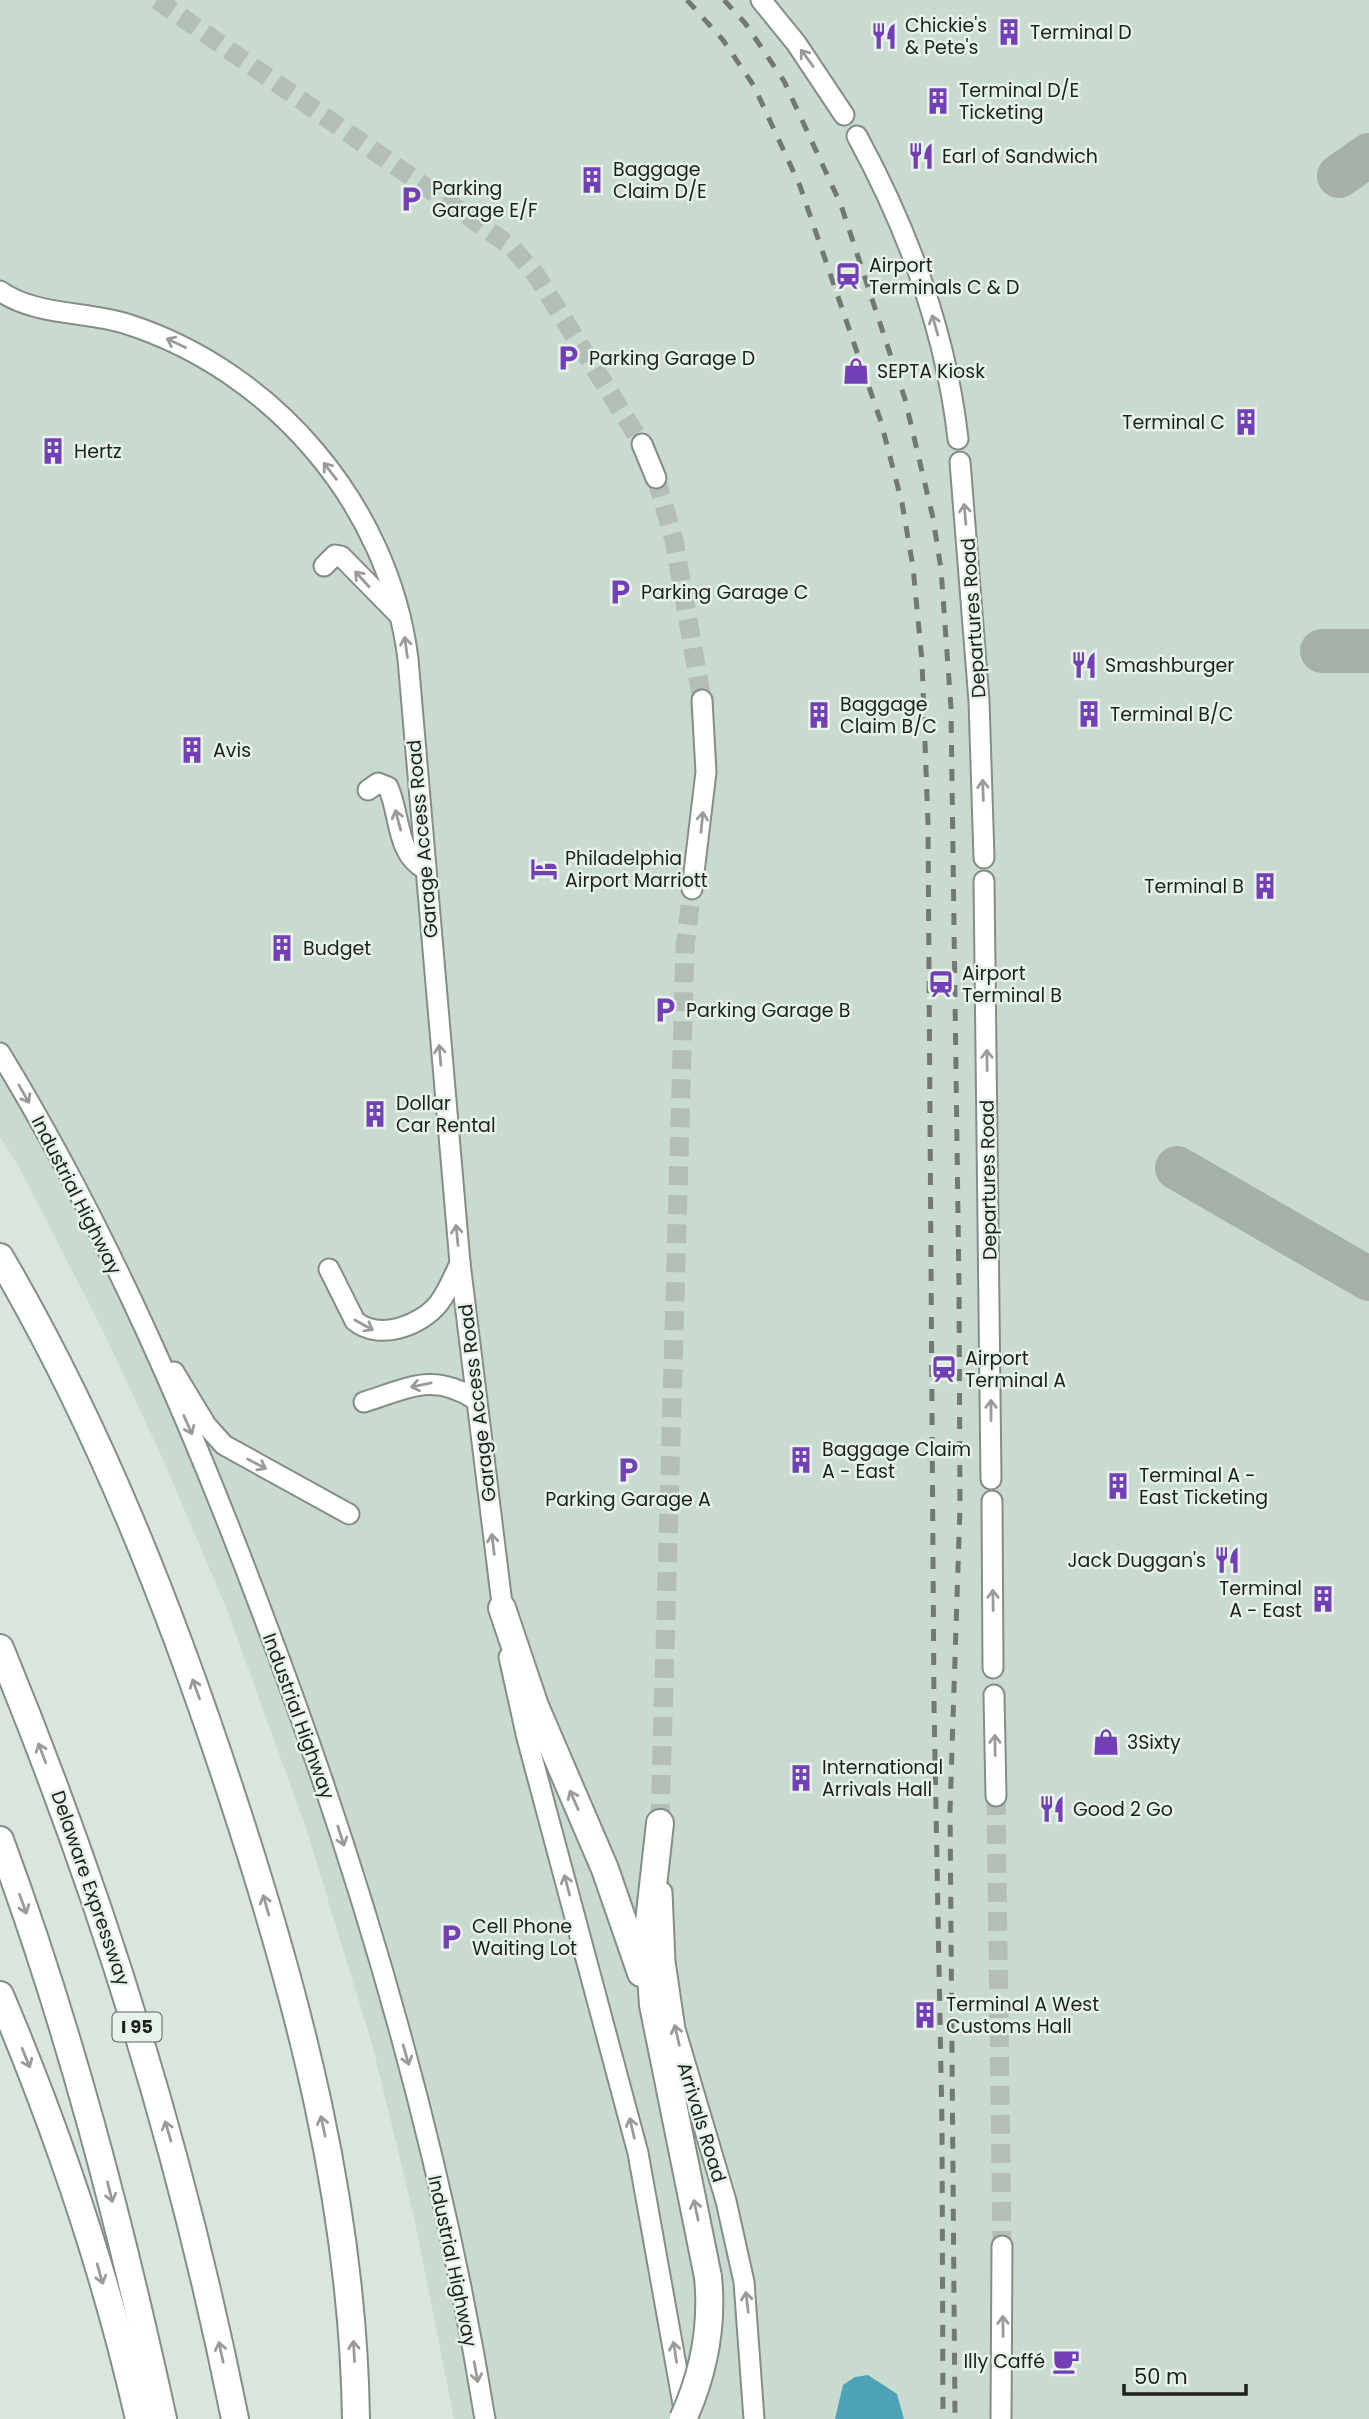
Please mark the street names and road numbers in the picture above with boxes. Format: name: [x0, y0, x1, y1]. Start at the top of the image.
street label: Departures Road: [954, 537, 993, 699]
street label: Garage Access Road: [400, 739, 445, 939]
street label: Departures Road: [974, 1100, 1003, 1260]
street label: Industrial Highway: [25, 1111, 128, 1280]
street label: Garage Access Road: [452, 1302, 503, 1503]
street label: Industrial Highway: [256, 1629, 341, 1803]
street label: Delaware Expressway: [44, 1787, 137, 1990]
road number: I 95: [113, 2012, 162, 2041]
street label: Arrivals Road: [670, 2059, 733, 2185]
street label: Industrial Highway: [421, 2173, 484, 2350]

